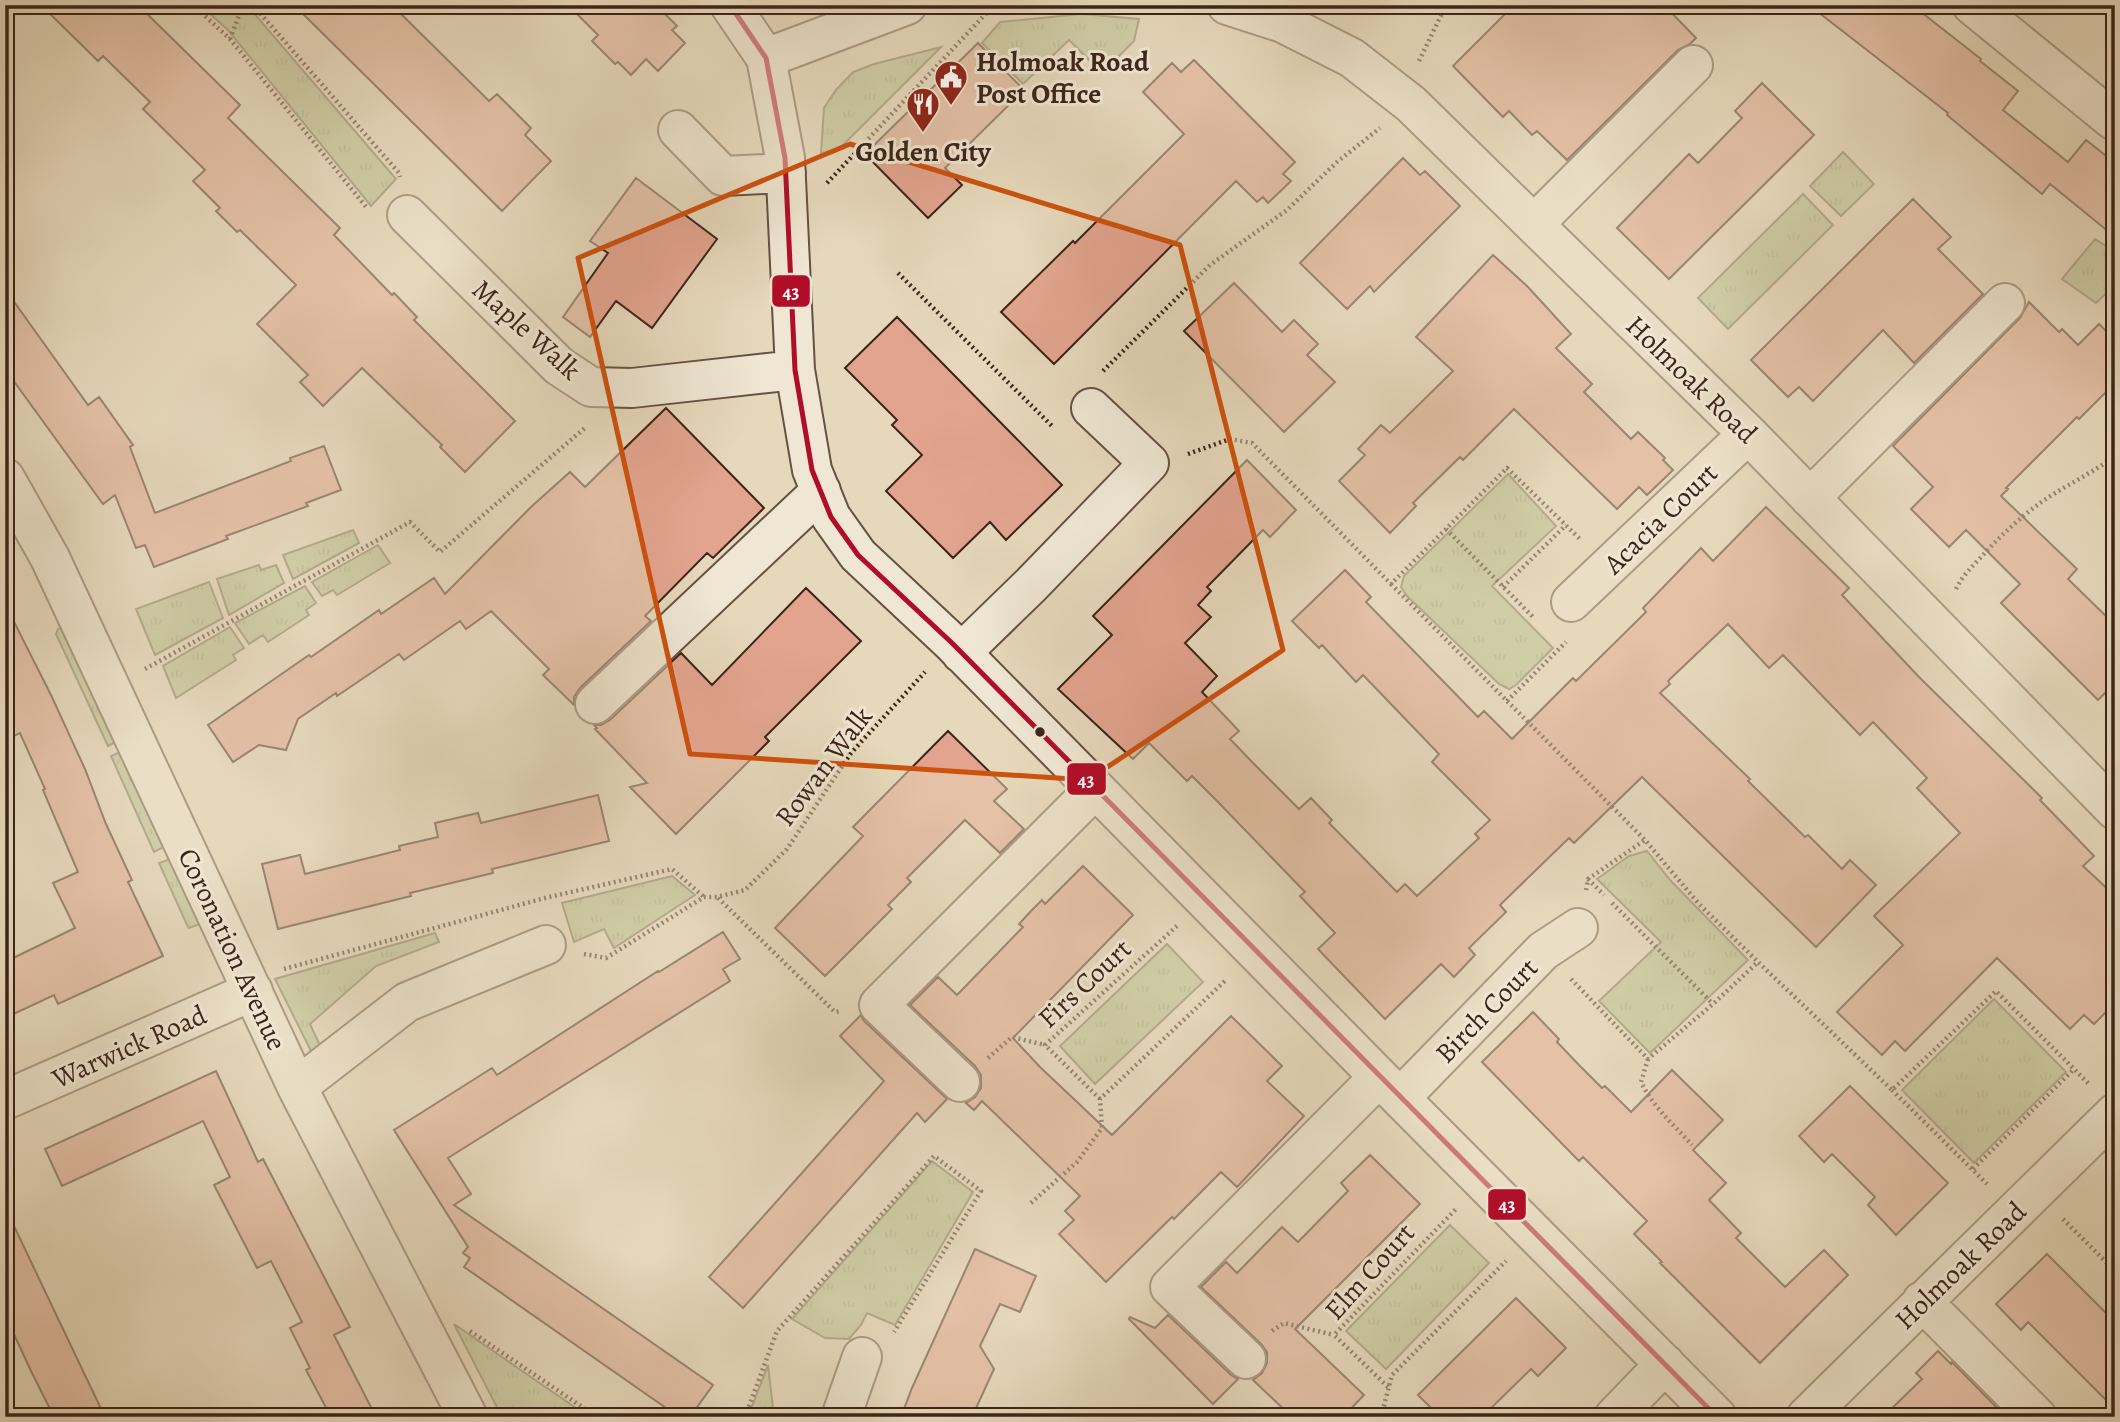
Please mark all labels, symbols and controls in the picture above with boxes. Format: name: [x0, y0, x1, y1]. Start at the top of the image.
place label: Holmoak Road Post Office: [976, 43, 1150, 113]
public building icon: Holmoak Road Post Office: [932, 58, 970, 107]
restaurant icon: Golden City: [904, 85, 942, 134]
place label: Golden City: [855, 133, 992, 171]
street label: Maple Walk: [464, 271, 589, 389]
line badge: 43: [771, 274, 811, 308]
text: 43: [782, 279, 800, 305]
street label: Holmoak Road: [1617, 307, 1766, 453]
street label: Acacia Court: [1595, 455, 1726, 583]
street label: Rowan Walk: [766, 699, 881, 834]
unlabelled marker: [1033, 725, 1047, 739]
line badge: 43: [1066, 762, 1107, 796]
text: 43: [1077, 767, 1095, 793]
street label: Coronation Avenue: [169, 842, 296, 1057]
street label: Firs Court: [1030, 931, 1140, 1037]
street label: Birch Court: [1427, 950, 1547, 1072]
street label: Warwick Road: [45, 996, 214, 1098]
line badge: 43: [1487, 1188, 1527, 1221]
text: 43: [1498, 1192, 1516, 1218]
street label: Holmoak Road: [1887, 1193, 2036, 1338]
street label: Elm Court: [1316, 1215, 1423, 1328]

